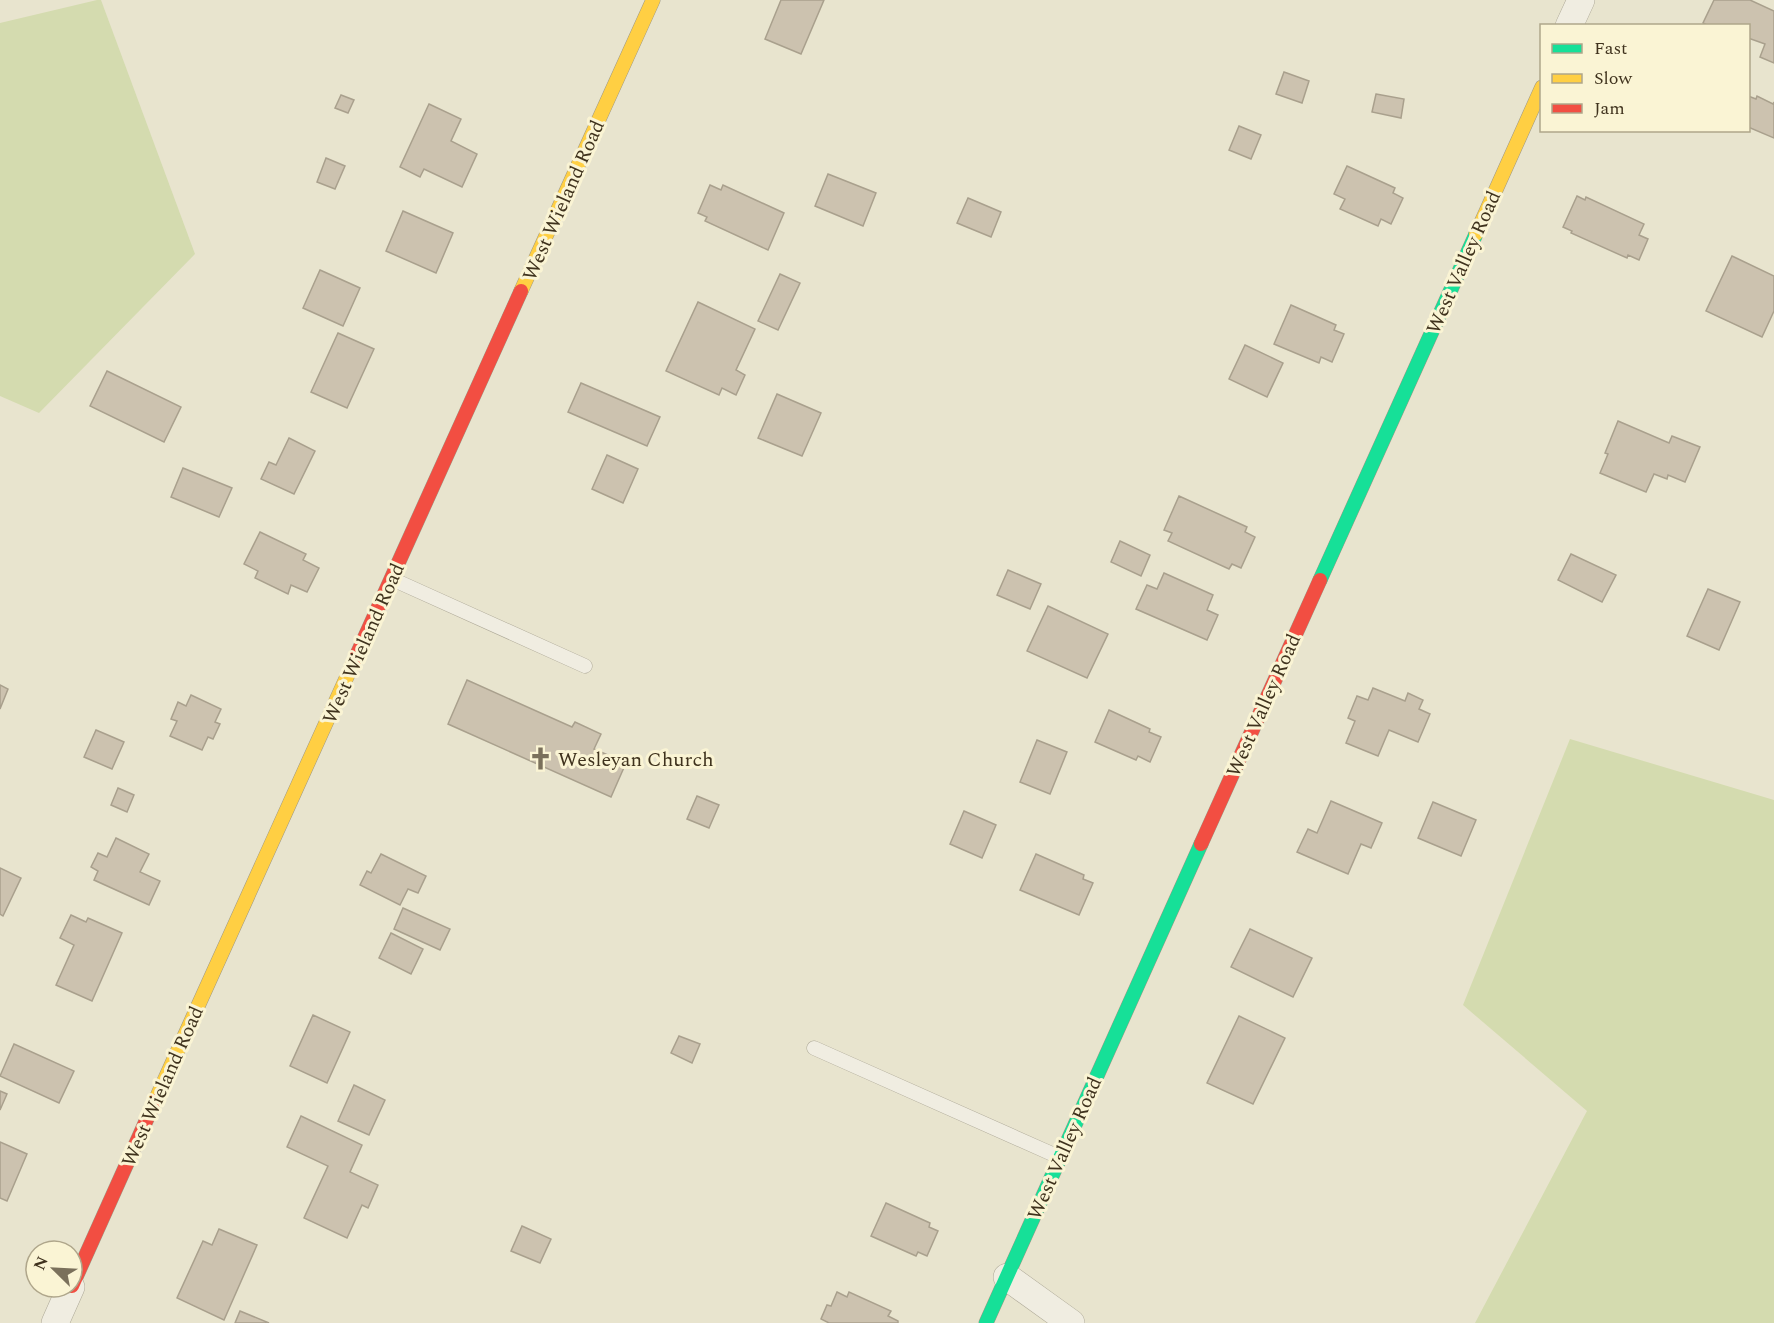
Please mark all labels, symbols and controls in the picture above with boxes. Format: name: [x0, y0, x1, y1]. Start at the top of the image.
legend: [1540, 24, 1750, 132]
text: Fast: [1594, 35, 1627, 62]
text: Slow: [1594, 65, 1633, 92]
text: Jam: [1594, 95, 1625, 122]
street label: West Wieland Road: [515, 115, 613, 286]
street label: West Valley Road: [1419, 186, 1509, 339]
street label: West Wieland Road: [315, 558, 413, 729]
street label: West Valley Road: [1219, 629, 1309, 782]
place label: Wesleyan Church: [558, 745, 714, 775]
church icon: Wesleyan Church: [527, 746, 553, 772]
street label: West Wieland Road: [114, 1001, 212, 1172]
street label: West Valley Road: [1020, 1072, 1110, 1225]
north arrow: [24, 1239, 84, 1299]
text: N: [28, 1252, 55, 1274]

